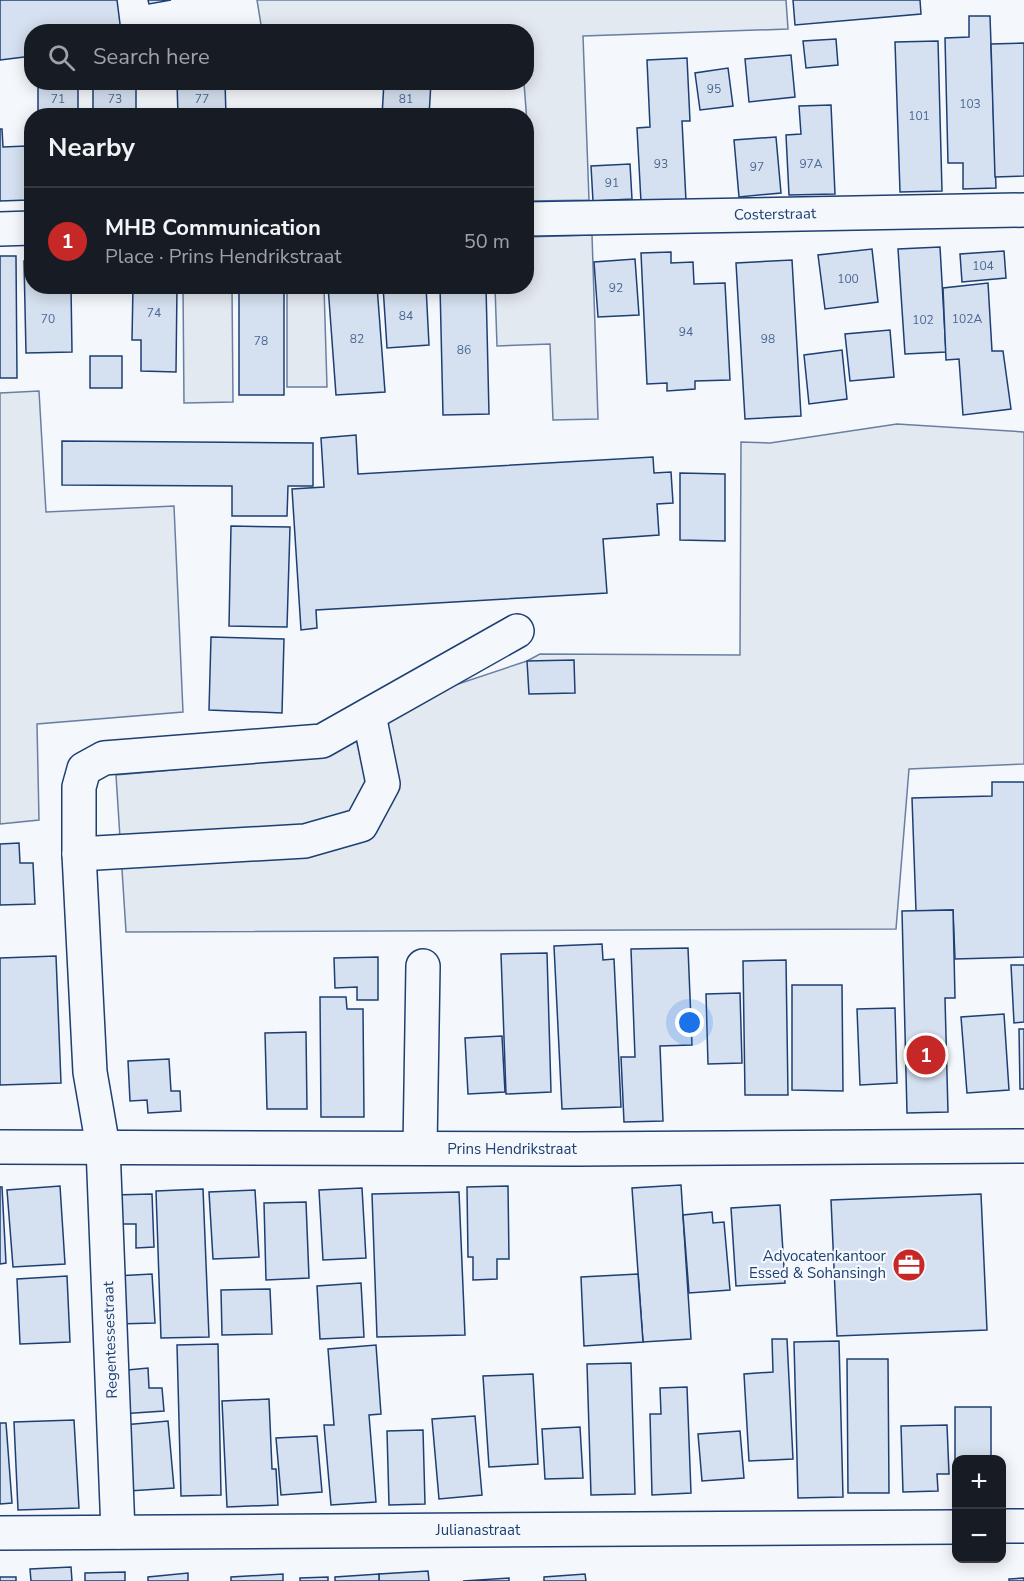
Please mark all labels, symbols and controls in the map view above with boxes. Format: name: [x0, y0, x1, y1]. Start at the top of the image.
search box: [24, 24, 534, 90]
icon: search: [45, 41, 78, 74]
text: Search here: [93, 42, 210, 72]
house number: 95: [707, 81, 721, 97]
house number: 71: [51, 91, 65, 107]
house number: 73: [108, 91, 122, 107]
house number: 77: [195, 91, 209, 107]
house number: 81: [399, 91, 413, 107]
house number: 103: [959, 96, 981, 112]
house number: 101: [908, 108, 930, 124]
text: Nearby: [48, 130, 135, 165]
house number: 93: [654, 156, 668, 172]
house number: 97A: [799, 156, 823, 172]
house number: 97: [750, 159, 764, 175]
house number: 91: [605, 175, 619, 191]
street label: Costerstraat: [734, 203, 817, 225]
text: MHB Communication: [105, 213, 321, 243]
text: 1: [62, 228, 74, 255]
text: 50 m: [464, 228, 510, 255]
text: Place · Prins Hendrikstraat: [105, 243, 341, 270]
house number: 104: [972, 258, 994, 274]
house number: 100: [837, 271, 859, 287]
house number: 92: [609, 280, 623, 296]
house number: 74: [147, 305, 161, 321]
house number: 84: [399, 308, 413, 324]
house number: 70: [41, 311, 55, 327]
house number: 102A: [952, 311, 982, 327]
house number: 102: [912, 312, 934, 328]
house number: 94: [679, 324, 693, 340]
house number: 82: [350, 331, 364, 347]
house number: 98: [761, 331, 775, 347]
house number: 78: [254, 333, 268, 349]
house number: 86: [457, 342, 471, 358]
your location: [675, 1008, 704, 1037]
pin: 1: [906, 1032, 946, 1078]
street label: Prins Hendrikstraat: [447, 1139, 577, 1159]
place label: Advocatenkantoor Essed & Sohansingh: [749, 1246, 887, 1283]
office icon: Advocatenkantoor Essed & Sohansingh: [891, 1247, 927, 1283]
street label: Regentessestraat: [98, 1280, 122, 1399]
map controls: [952, 1455, 1006, 1563]
button: +: [952, 1455, 1006, 1509]
button: −: [952, 1509, 1006, 1563]
street label: Julianastraat: [435, 1520, 521, 1540]

